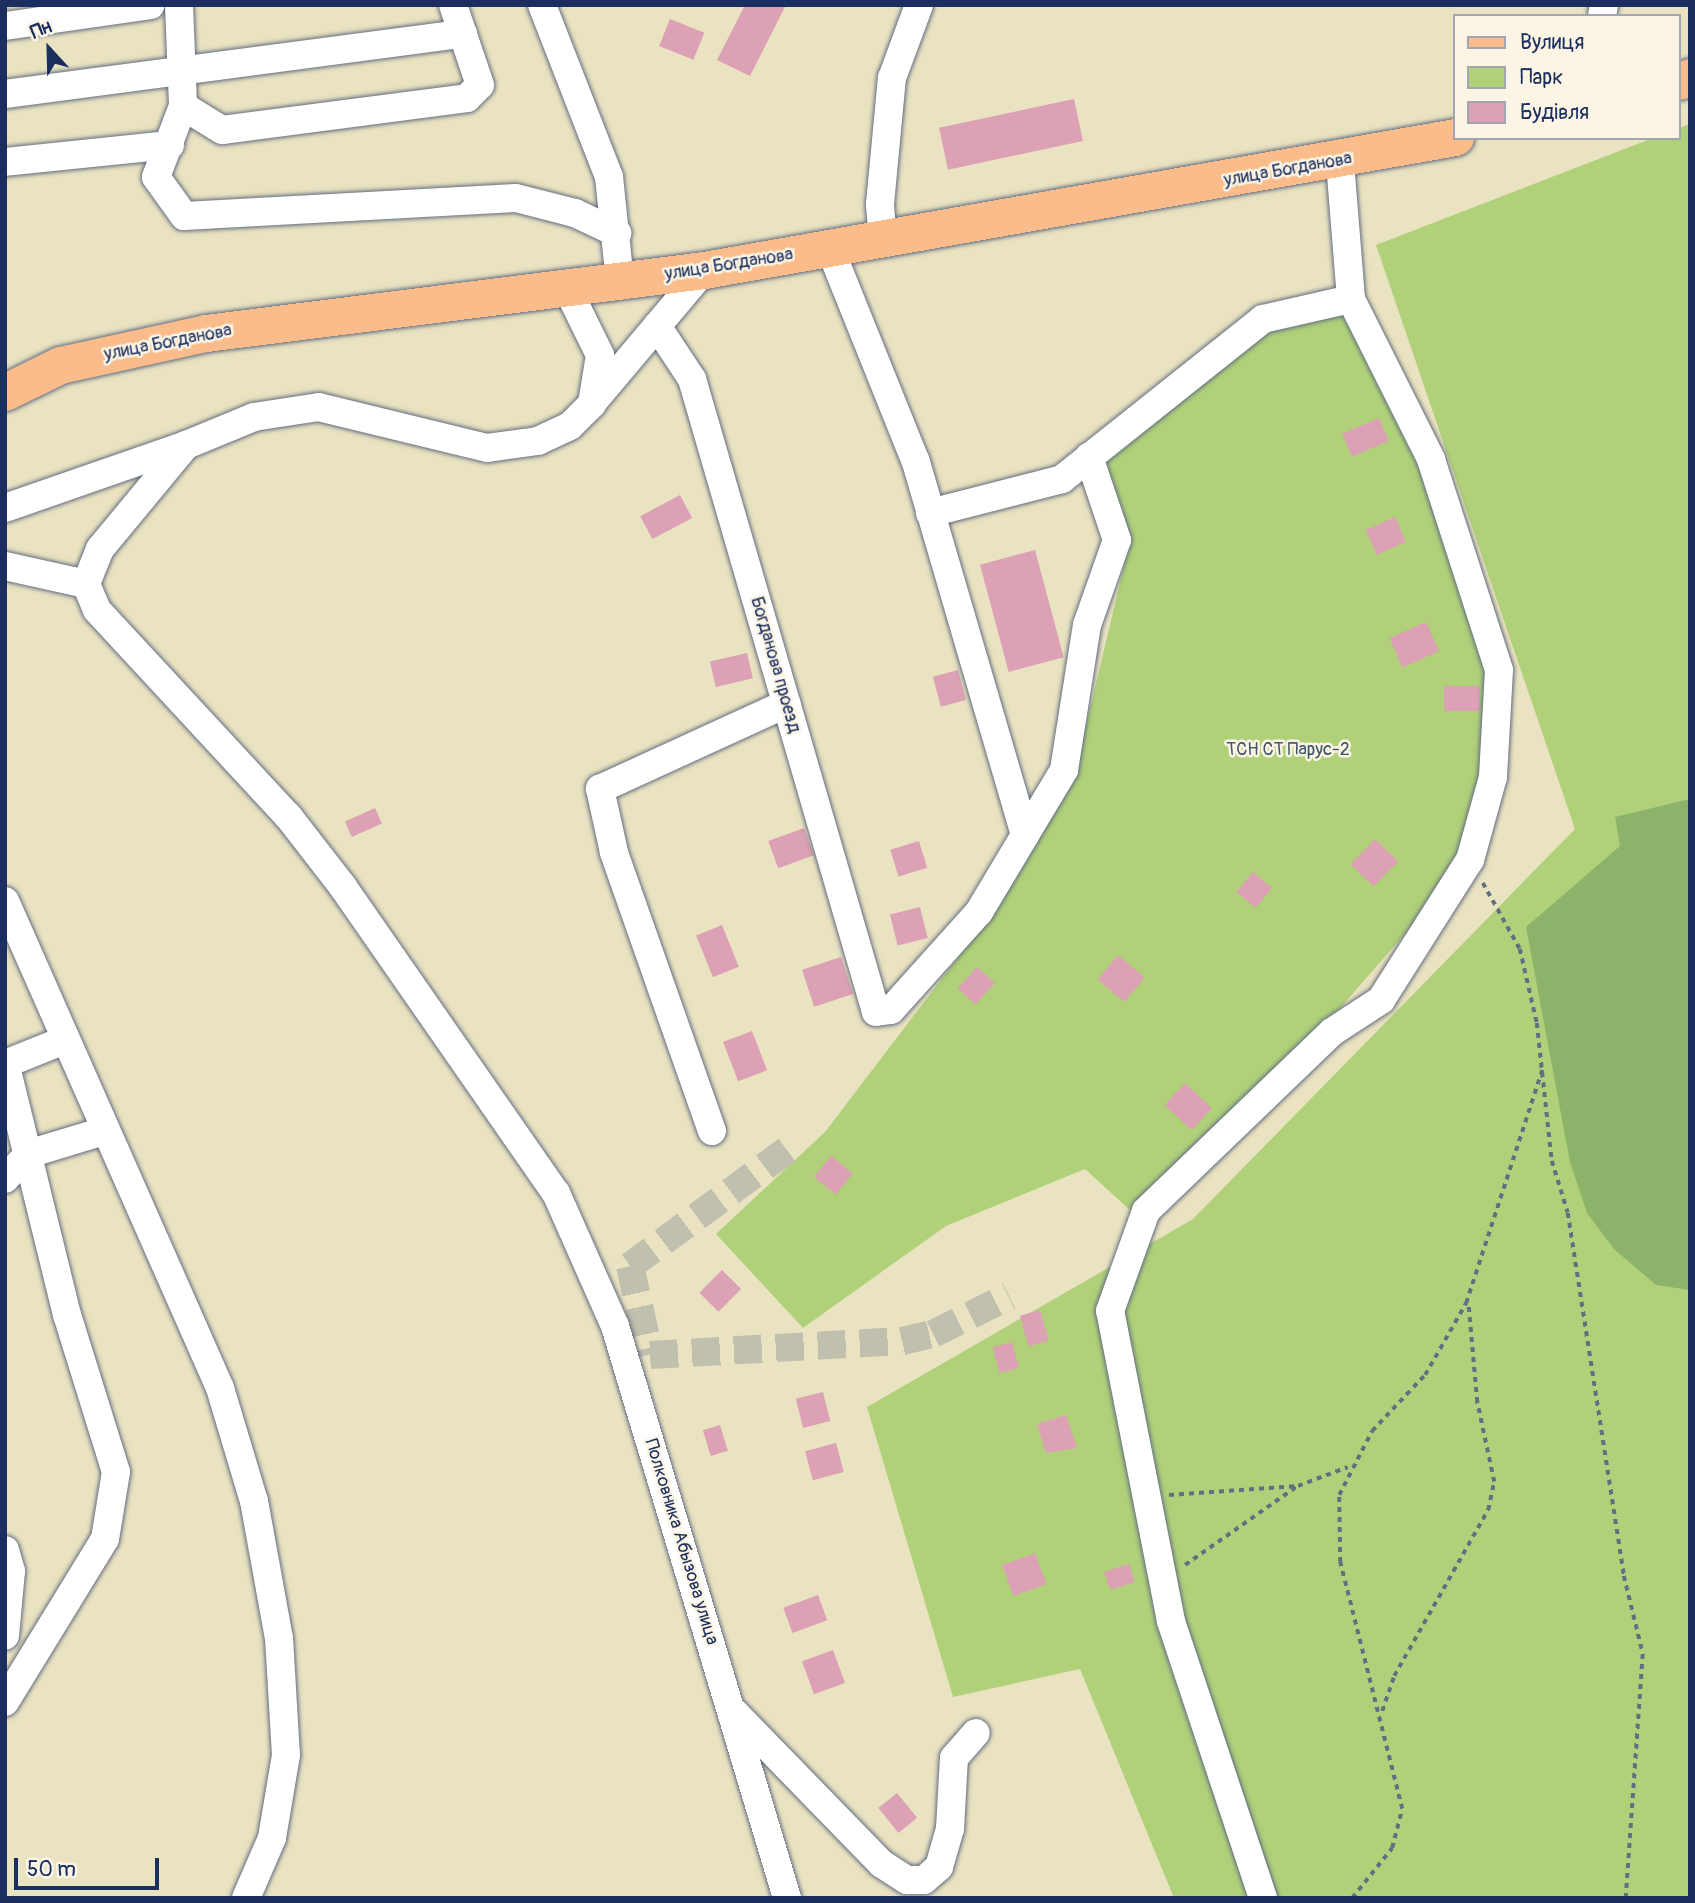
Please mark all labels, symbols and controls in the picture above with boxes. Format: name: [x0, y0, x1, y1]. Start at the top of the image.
north arrow: [14, 14, 84, 84]
text: Пн: [27, 14, 55, 45]
legend: [1454, 14, 1681, 140]
text: Вулиця: [1520, 29, 1584, 56]
text: Парк: [1520, 64, 1563, 91]
text: Будівля: [1520, 99, 1589, 126]
street label: улица Богданова: [1222, 148, 1354, 192]
street label: улица Богданова: [663, 244, 795, 286]
street label: улица Богданова: [102, 320, 234, 366]
street label: Богданова проезд: [745, 594, 805, 736]
park label: ТСН СТ Парус-2: [1226, 739, 1350, 761]
street label: Полковника Абызова улица: [639, 1436, 723, 1648]
scale bar: [18, 1843, 163, 1887]
text: 50 m: [27, 1856, 76, 1883]

